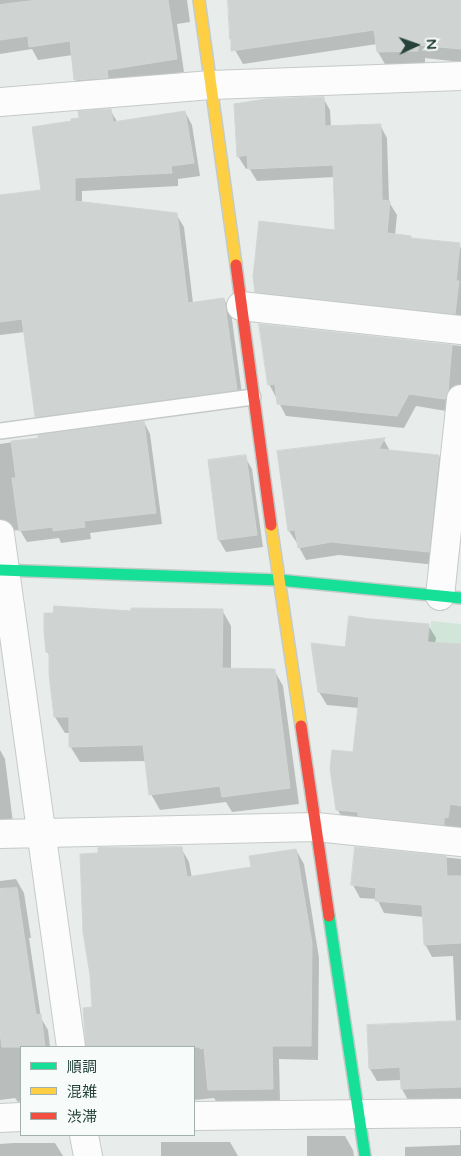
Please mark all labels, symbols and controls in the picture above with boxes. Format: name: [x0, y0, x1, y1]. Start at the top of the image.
north arrow: [391, 20, 441, 70]
text: N: [423, 38, 440, 50]
legend: [20, 1046, 195, 1136]
text: 順調: [67, 1058, 97, 1076]
text: 混雑: [67, 1083, 97, 1101]
text: 渋滞: [67, 1108, 97, 1126]

